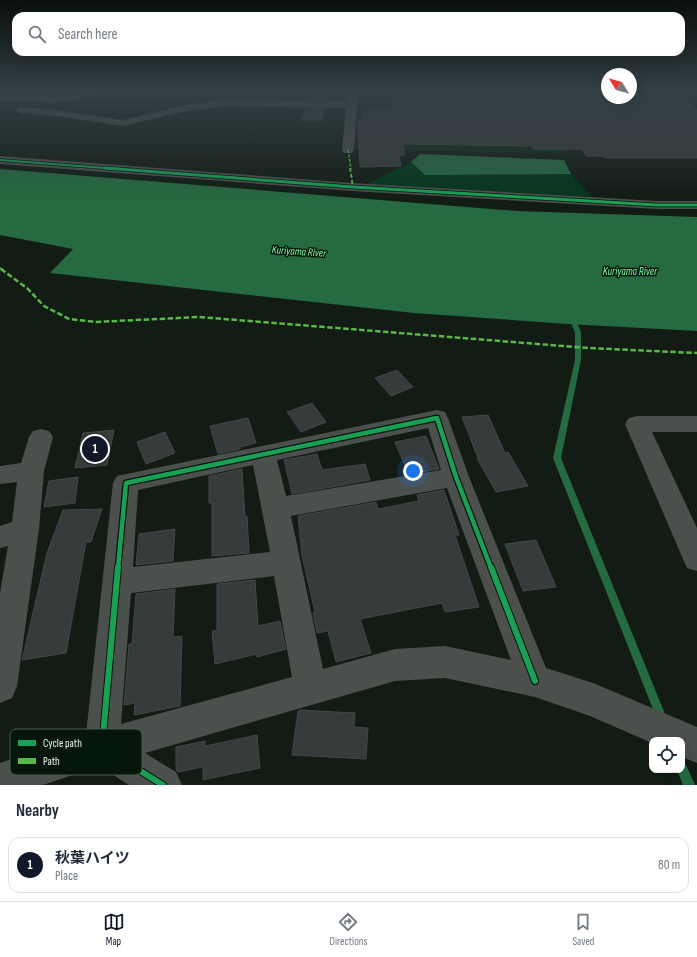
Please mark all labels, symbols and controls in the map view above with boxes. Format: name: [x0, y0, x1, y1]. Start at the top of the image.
search box: [12, 12, 685, 56]
icon: search: [26, 23, 48, 45]
text: Search here: [58, 25, 118, 44]
north arrow: [601, 68, 637, 104]
water label: Kuriyama River: [271, 243, 327, 260]
water label: Kuriyama River: [603, 265, 658, 278]
pin: 1: [82, 434, 108, 464]
your location: [403, 461, 423, 481]
legend: [10, 729, 142, 775]
text: Cycle path: [43, 737, 82, 750]
map controls: [649, 737, 685, 773]
button: locate: [649, 737, 685, 773]
text: Path: [43, 755, 60, 768]
text: Nearby: [16, 801, 59, 821]
text: 秋葉ハイツ: [55, 849, 130, 868]
text: 1: [27, 857, 33, 873]
text: 80 m: [658, 857, 680, 873]
text: Place: [55, 868, 78, 884]
tab: Map: [103, 911, 125, 948]
tab: Directions: [330, 911, 367, 948]
tab: Saved: [572, 911, 594, 948]

